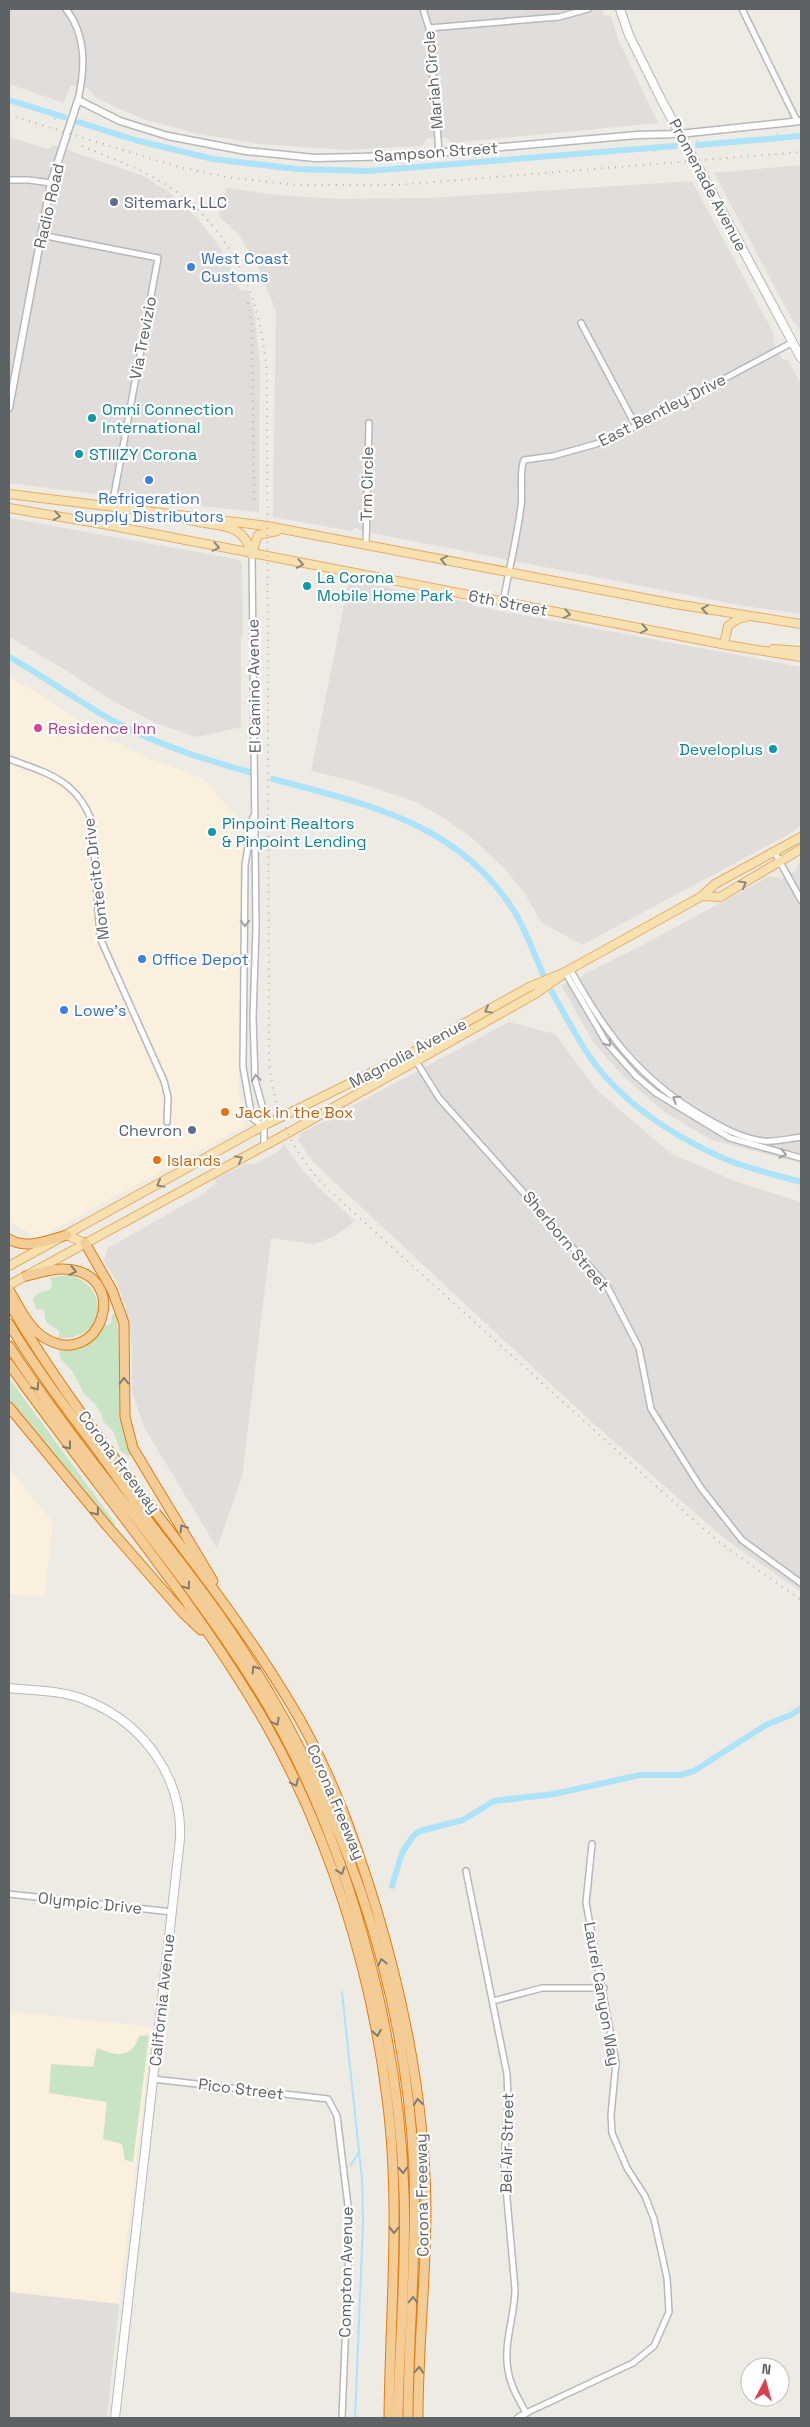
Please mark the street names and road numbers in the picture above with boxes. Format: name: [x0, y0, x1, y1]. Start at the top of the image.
street label: Mariah Circle: [418, 30, 448, 130]
street label: Promenade Avenue: [664, 115, 752, 255]
street label: Sampson Street: [373, 137, 499, 167]
street label: Radio Road: [29, 161, 69, 251]
street label: Via Trevizio: [125, 295, 161, 381]
street label: East Bentley Drive: [595, 369, 729, 451]
street label: Trm Circle: [356, 446, 378, 522]
street label: 6th Street: [467, 585, 549, 621]
street label: El Camino Avenue: [242, 619, 266, 753]
street label: Montecito Drive: [78, 817, 114, 941]
street label: Magnolia Avenue: [346, 1013, 470, 1093]
street label: Sherborn Street: [518, 1187, 614, 1295]
street label: Corona Freeway: [73, 1406, 165, 1518]
street label: Corona Freeway: [302, 1741, 370, 1863]
street label: Olympic Drive: [37, 1887, 143, 1919]
street label: Laurel Canyon Way: [579, 1920, 625, 2068]
street label: California Avenue: [145, 1933, 179, 2067]
street label: Pico Street: [197, 2073, 285, 2105]
street label: Bel Air Street: [496, 2092, 518, 2194]
street label: Corona Freeway: [410, 2133, 434, 2257]
street label: Compton Avenue: [334, 2206, 358, 2338]

